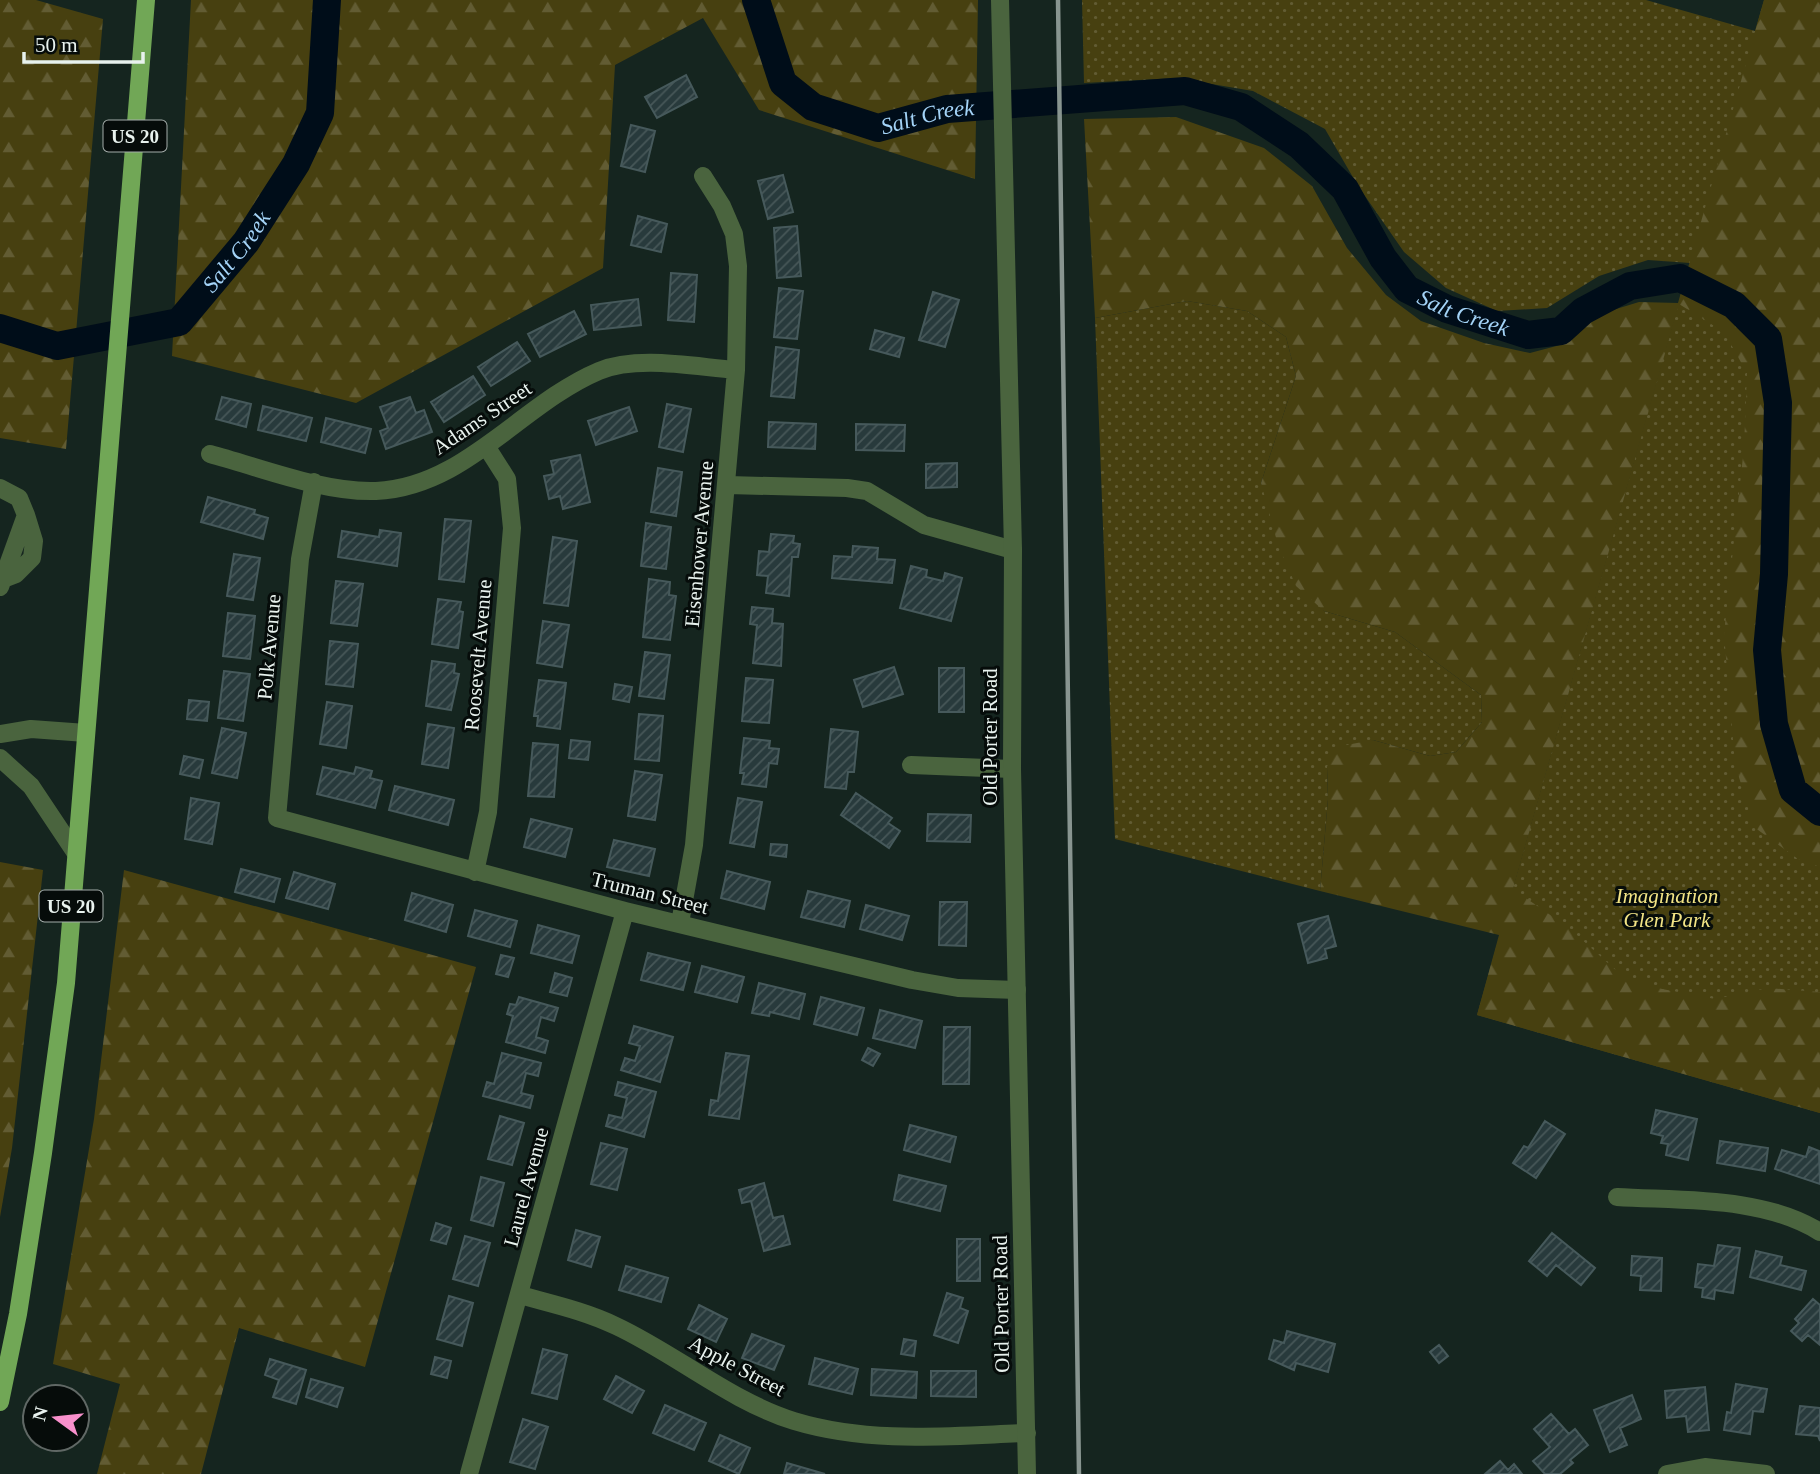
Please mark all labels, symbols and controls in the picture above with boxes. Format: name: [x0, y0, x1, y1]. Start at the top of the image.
scale bar: [24, 21, 144, 65]
text: 50 m: [35, 33, 78, 57]
water label: Salt Creek: [878, 94, 976, 139]
road number: US 20: [104, 120, 166, 152]
water label: Salt Creek: [197, 206, 275, 297]
water label: Salt Creek: [1414, 284, 1513, 341]
street label: Adams Street: [428, 376, 536, 460]
street label: Eisenhower Avenue: [680, 460, 718, 628]
street label: Roosevelt Avenue: [459, 578, 497, 732]
street label: Polk Avenue: [252, 593, 286, 701]
street label: Old Porter Road: [978, 668, 1002, 806]
street label: Truman Street: [589, 867, 711, 919]
park label: Imagination Glen Park: [1615, 884, 1718, 932]
road number: US 20: [40, 890, 102, 922]
street label: Laurel Avenue: [499, 1125, 553, 1249]
street label: Old Porter Road: [988, 1234, 1014, 1373]
street label: Apple Street: [685, 1331, 789, 1401]
north arrow: [21, 1383, 91, 1453]
text: N: [28, 1404, 52, 1423]

